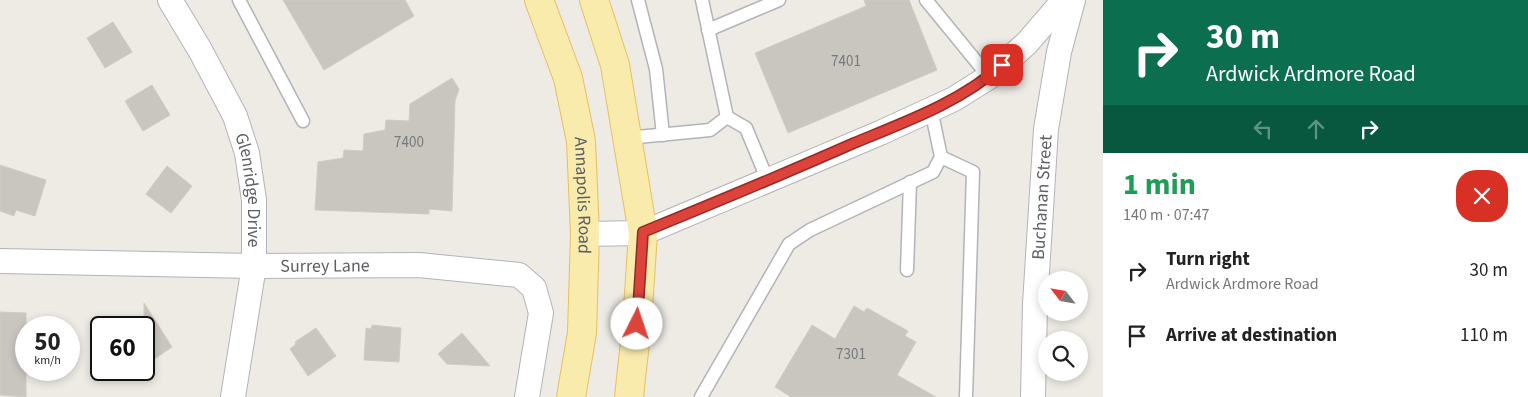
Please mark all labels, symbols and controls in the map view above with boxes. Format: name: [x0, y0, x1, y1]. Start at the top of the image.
text: 30 m: [1206, 12, 1280, 62]
icon: right: [1123, 20, 1188, 85]
pin: [981, 44, 1023, 86]
house number: 7401: [831, 51, 861, 72]
icon: arrive: [988, 51, 1016, 79]
text: Ardwick Ardmore Road: [1206, 58, 1416, 90]
icon: left: [1249, 115, 1277, 143]
icon: ahead: [1302, 115, 1330, 143]
icon: right: [1355, 115, 1383, 143]
street label: Glenridge Drive: [228, 130, 266, 247]
house number: 7400: [394, 132, 424, 153]
street label: Buchanan Street: [1026, 134, 1059, 260]
street label: Annapolis Road: [568, 136, 597, 254]
text: 1 min: [1123, 163, 1196, 206]
button: close: [1456, 170, 1508, 222]
text: 140 m · 07:47: [1123, 204, 1210, 226]
text: Turn right: [1166, 246, 1250, 273]
street label: Surrey Lane: [280, 253, 370, 279]
icon: right: [1123, 257, 1151, 285]
text: 30 m: [1470, 257, 1508, 284]
north arrow: [1038, 271, 1088, 321]
map controls: [1038, 271, 1088, 381]
text: Ardwick Ardmore Road: [1166, 273, 1319, 295]
position arrow: [610, 297, 662, 349]
speed limit sign: 60: [90, 316, 155, 381]
icon: arrive: [1123, 322, 1151, 350]
text: Arrive at destination: [1166, 322, 1337, 349]
text: 110 m: [1460, 322, 1508, 349]
text: 50: [34, 324, 61, 360]
button: search: [1038, 331, 1088, 381]
house number: 7301: [836, 344, 866, 365]
text: km/h: [34, 352, 61, 369]

